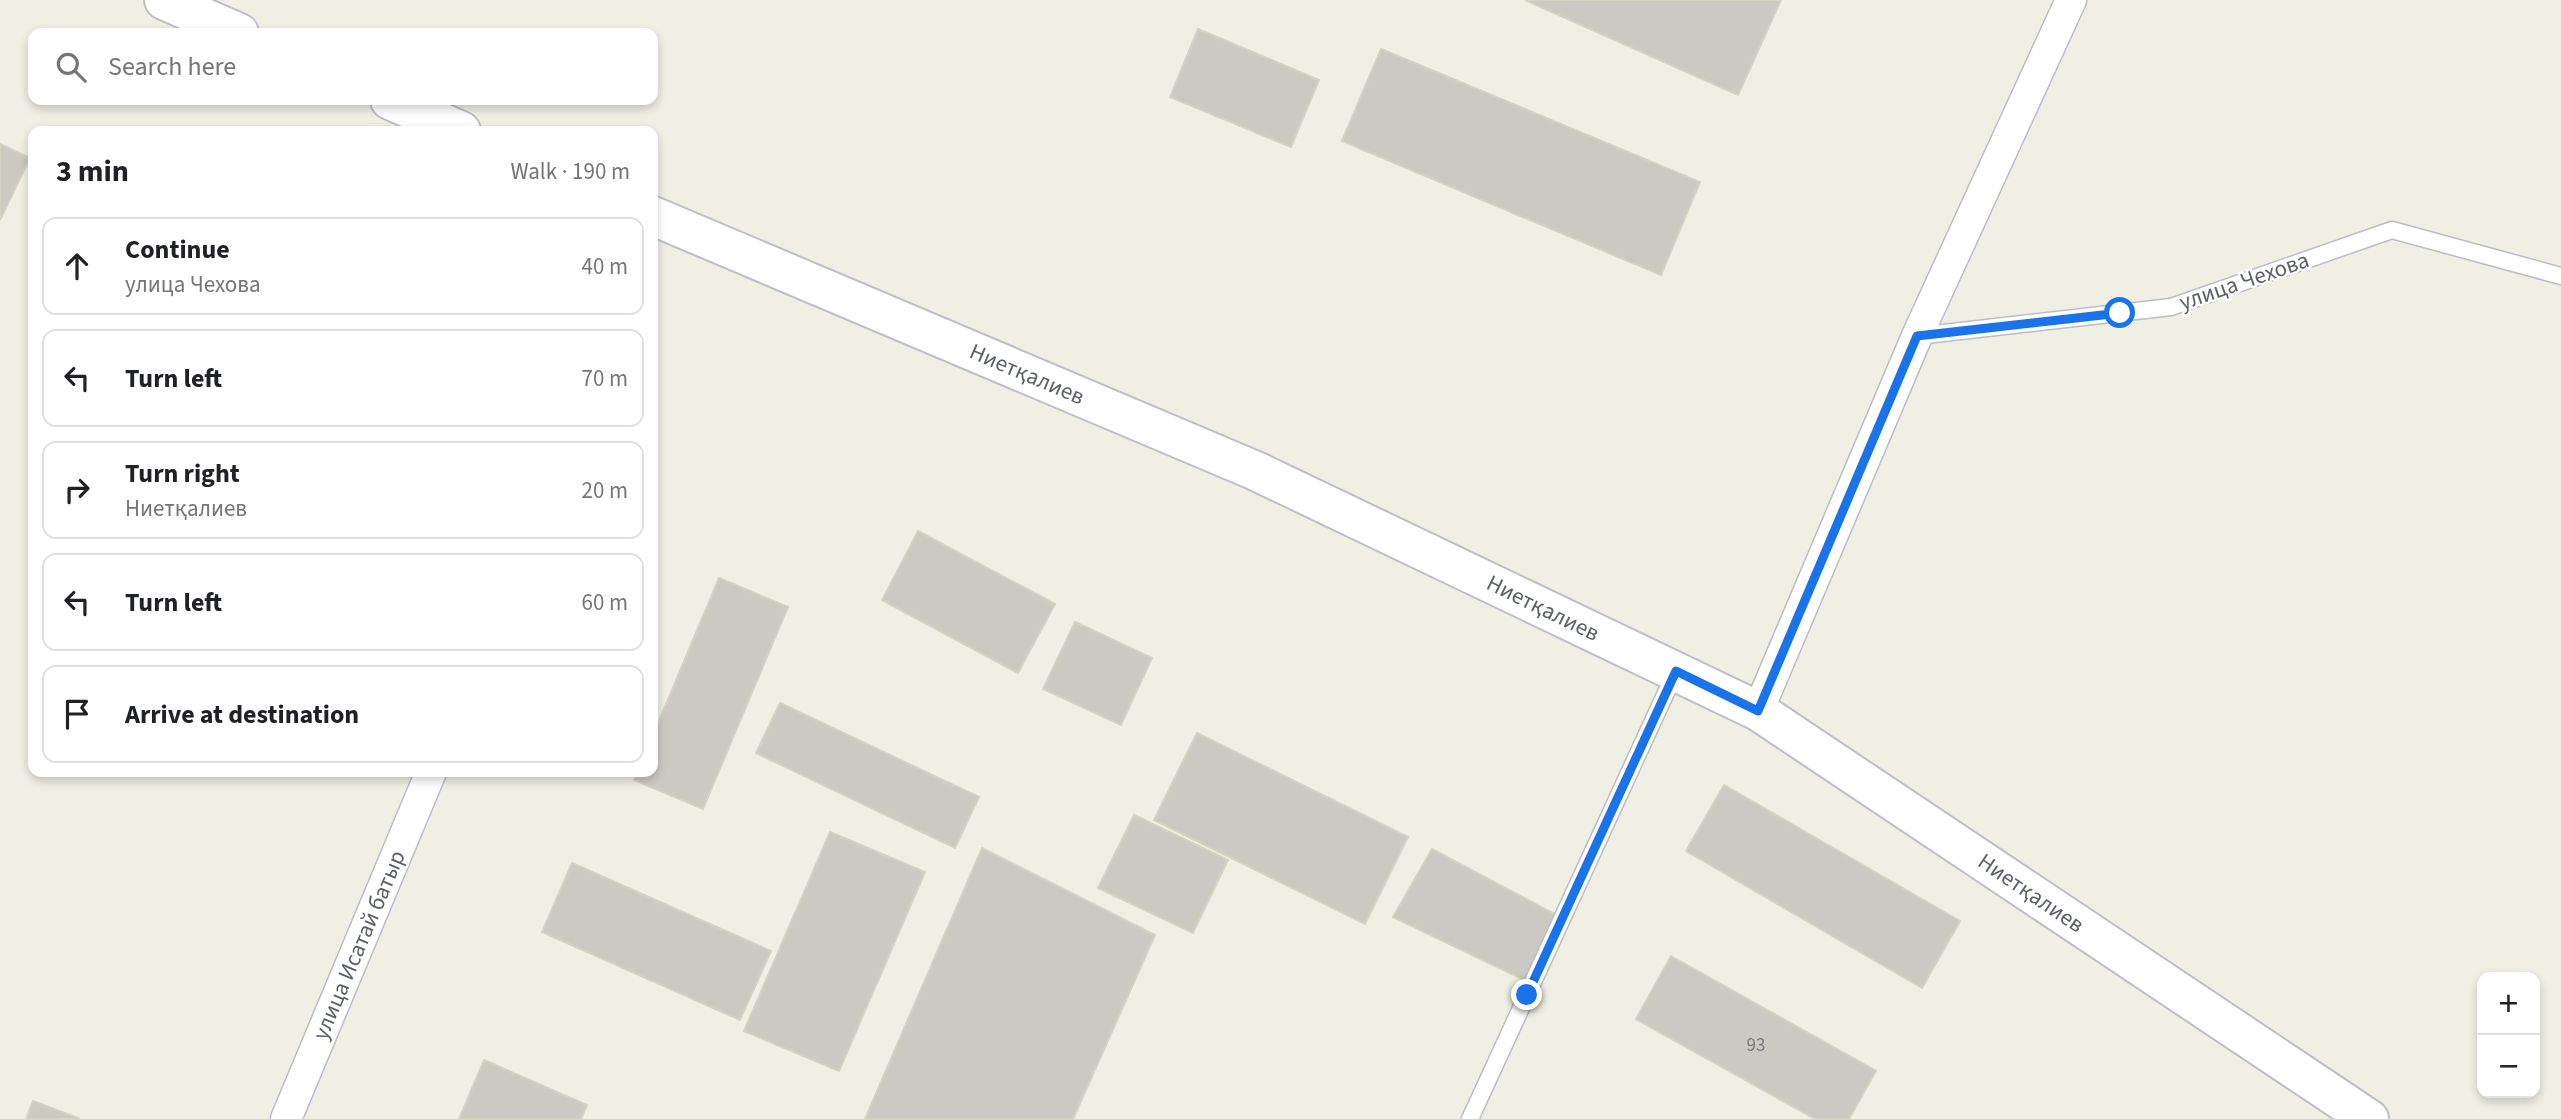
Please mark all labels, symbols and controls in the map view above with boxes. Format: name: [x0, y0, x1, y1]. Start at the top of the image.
search box: [28, 28, 658, 105]
icon: search: [52, 48, 90, 86]
text: Search here: [108, 48, 236, 85]
text: 3 min: [56, 150, 129, 193]
text: Walk · 190 m: [511, 155, 630, 188]
text: Continue: [125, 231, 230, 268]
street label: улица Чехова: [2175, 243, 2313, 319]
icon: ahead: [58, 247, 96, 285]
text: 40 m: [581, 250, 628, 283]
text: улица Чехова: [125, 268, 260, 301]
route start: [2104, 297, 2135, 328]
street label: Ниетқалиев: [964, 335, 1090, 413]
icon: left: [58, 359, 96, 397]
text: Turn left: [125, 360, 222, 397]
text: 70 m: [581, 362, 628, 395]
text: Turn right: [125, 455, 240, 492]
icon: right: [58, 471, 96, 509]
text: 20 m: [581, 474, 628, 507]
text: Ниетқалиев: [125, 492, 247, 525]
street label: Ниетқалиев: [1481, 566, 1605, 650]
icon: left: [58, 583, 96, 621]
text: Turn left: [125, 584, 222, 621]
text: 60 m: [581, 586, 628, 619]
icon: arrive: [58, 695, 96, 733]
text: Arrive at destination: [125, 696, 359, 733]
street label: улица Исатай батыр: [304, 845, 414, 1045]
street label: Ниетқалиев: [1971, 845, 2091, 941]
map controls: [2477, 972, 2540, 1098]
button: +: [2477, 972, 2540, 1035]
route end: [1511, 979, 1542, 1010]
house number: 93: [1747, 1032, 1765, 1059]
button: −: [2477, 1035, 2540, 1098]

